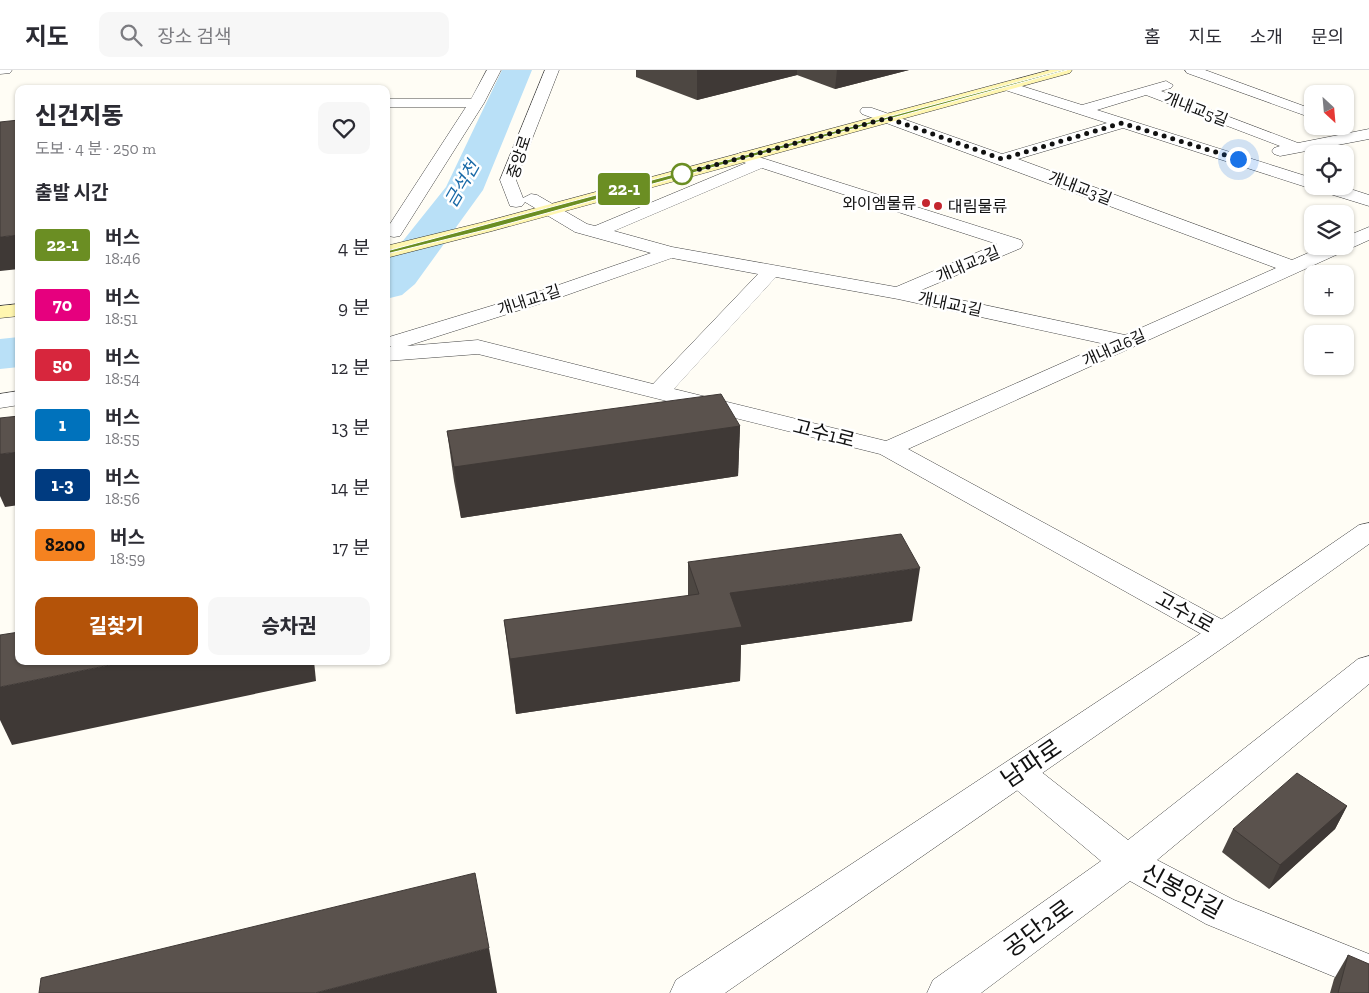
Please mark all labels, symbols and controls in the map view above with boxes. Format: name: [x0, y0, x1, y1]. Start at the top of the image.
search box: [99, 12, 449, 57]
icon: search: [117, 21, 145, 49]
text: 지도: [25, 22, 69, 51]
text: 장소 검색: [157, 25, 231, 48]
text: 홈: [1144, 26, 1161, 48]
text: 지도: [1189, 26, 1222, 48]
text: 소개: [1250, 26, 1283, 48]
text: 문의: [1311, 26, 1344, 48]
north arrow: [1304, 85, 1354, 135]
map controls: [1304, 85, 1354, 375]
street label: 개내교5길: [1161, 88, 1231, 130]
text: 신건지동: [35, 101, 123, 130]
button: heart: [318, 102, 370, 154]
street label: 중앙로: [503, 133, 535, 181]
text: 도보 · 4 분 · 250 m: [35, 139, 156, 158]
button: locate: [1304, 145, 1354, 195]
your location: [1226, 147, 1251, 172]
water label: 금석천: [440, 155, 485, 211]
unlabelled marker: [671, 163, 693, 185]
street label: 개내교3길: [1045, 167, 1115, 209]
line badge: 22-1: [589, 173, 659, 205]
text: 22-1: [608, 178, 640, 200]
text: 출발 시간: [35, 181, 108, 204]
place label: 와이엠물류: [842, 194, 916, 213]
marker: 와이엠물류: [920, 197, 932, 209]
place label: 대림물류: [948, 197, 1007, 216]
marker: 대림물류: [932, 200, 944, 212]
button: layers: [1304, 205, 1354, 255]
text: 버스: [105, 226, 140, 249]
text: 22-1: [46, 234, 79, 256]
text: 4 분: [338, 236, 370, 259]
street label: 개내교2길: [933, 242, 1003, 286]
text: 18:46: [105, 249, 140, 268]
button: +: [1304, 265, 1354, 315]
street label: 개내교1길: [495, 281, 563, 319]
text: 버스: [105, 286, 140, 309]
street label: 개내교1길: [916, 288, 984, 320]
text: 70: [53, 294, 72, 316]
text: 9 분: [338, 296, 370, 319]
text: 18:51: [105, 309, 138, 328]
button: −: [1304, 325, 1354, 375]
street label: 개내교6길: [1079, 326, 1149, 370]
text: 버스: [105, 346, 140, 369]
text: 50: [53, 354, 72, 376]
text: 12 분: [331, 356, 370, 379]
text: 18:54: [105, 369, 140, 388]
text: 버스: [105, 406, 140, 429]
text: 1: [59, 414, 66, 436]
street label: 고수1로: [791, 414, 857, 452]
text: 13 분: [332, 416, 370, 439]
text: 18:55: [105, 429, 140, 448]
text: 버스: [105, 466, 140, 489]
text: 1-3: [51, 474, 74, 496]
text: 14 분: [331, 476, 370, 499]
text: 18:56: [105, 489, 140, 508]
text: 버스: [110, 526, 145, 549]
text: 8200: [45, 534, 85, 556]
text: 17 분: [332, 536, 370, 559]
text: 18:59: [110, 549, 145, 568]
street label: 고수1로: [1152, 586, 1218, 638]
button: 길찾기: [35, 597, 198, 655]
button: 승차권: [208, 597, 370, 655]
street label: 남파로: [995, 732, 1067, 794]
street label: 신봉안길: [1136, 857, 1228, 925]
street label: 공단2로: [998, 893, 1078, 963]

